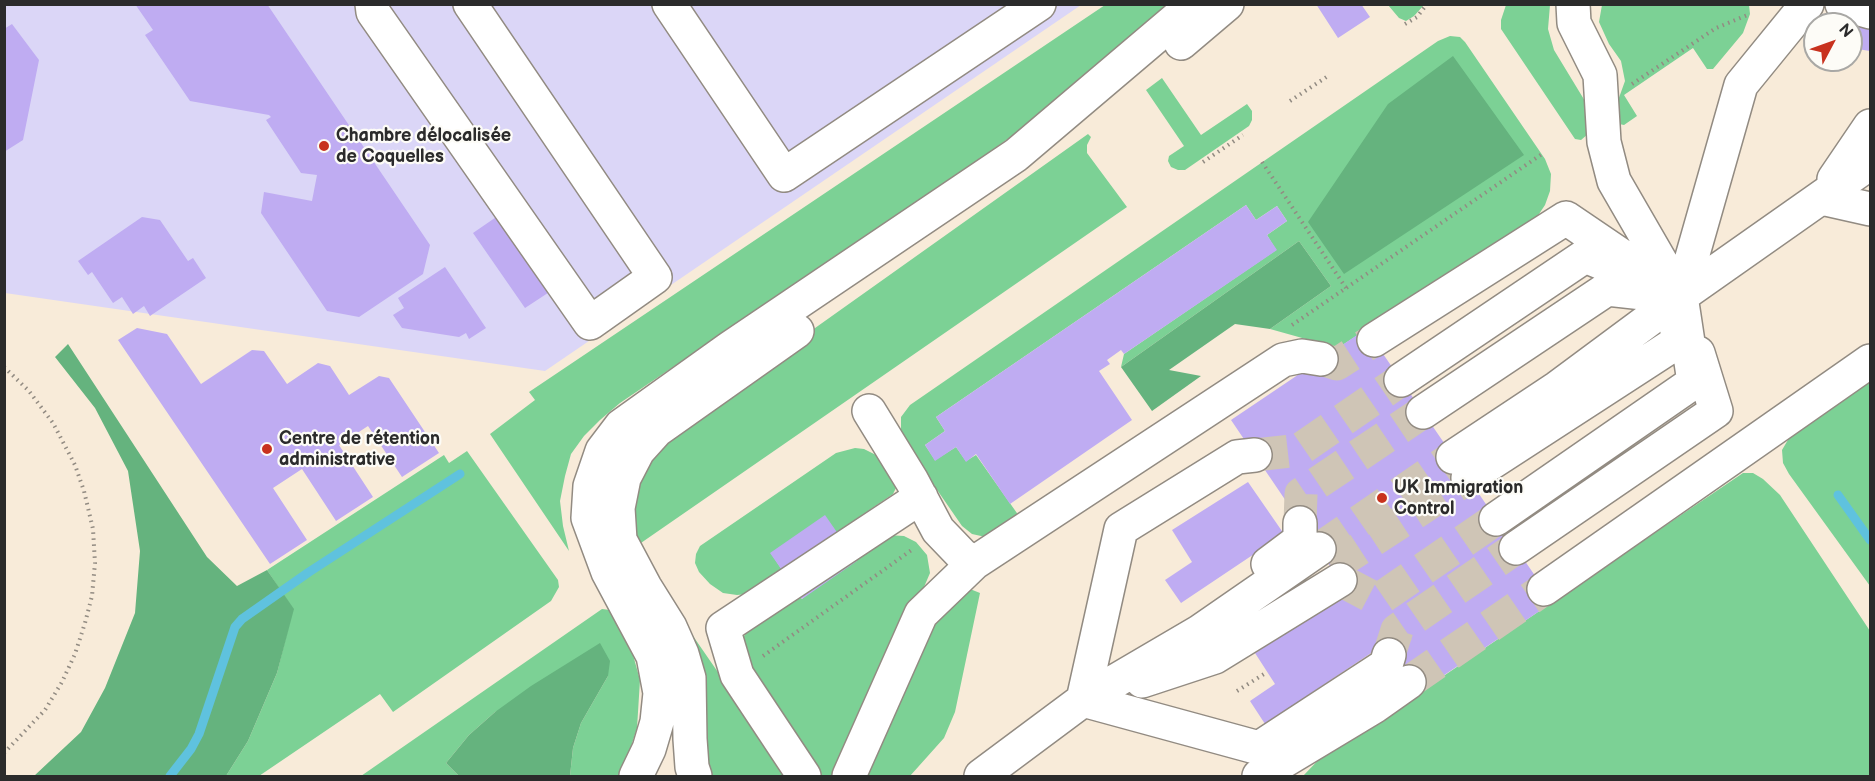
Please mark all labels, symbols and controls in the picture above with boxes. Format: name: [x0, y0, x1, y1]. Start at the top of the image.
north arrow: [1803, 12, 1863, 72]
text: N: [1834, 20, 1857, 42]
place label: Chambre délocalisée de Coquelles: [336, 125, 511, 168]
marker: Chambre délocalisée de Coquelles: [317, 139, 331, 153]
place label: Centre de rétention administrative: [279, 428, 440, 470]
marker: Centre de rétention administrative: [260, 442, 274, 456]
place label: UK Immigration Control: [1394, 477, 1523, 520]
marker: UK Immigration Control: [1375, 491, 1389, 505]

